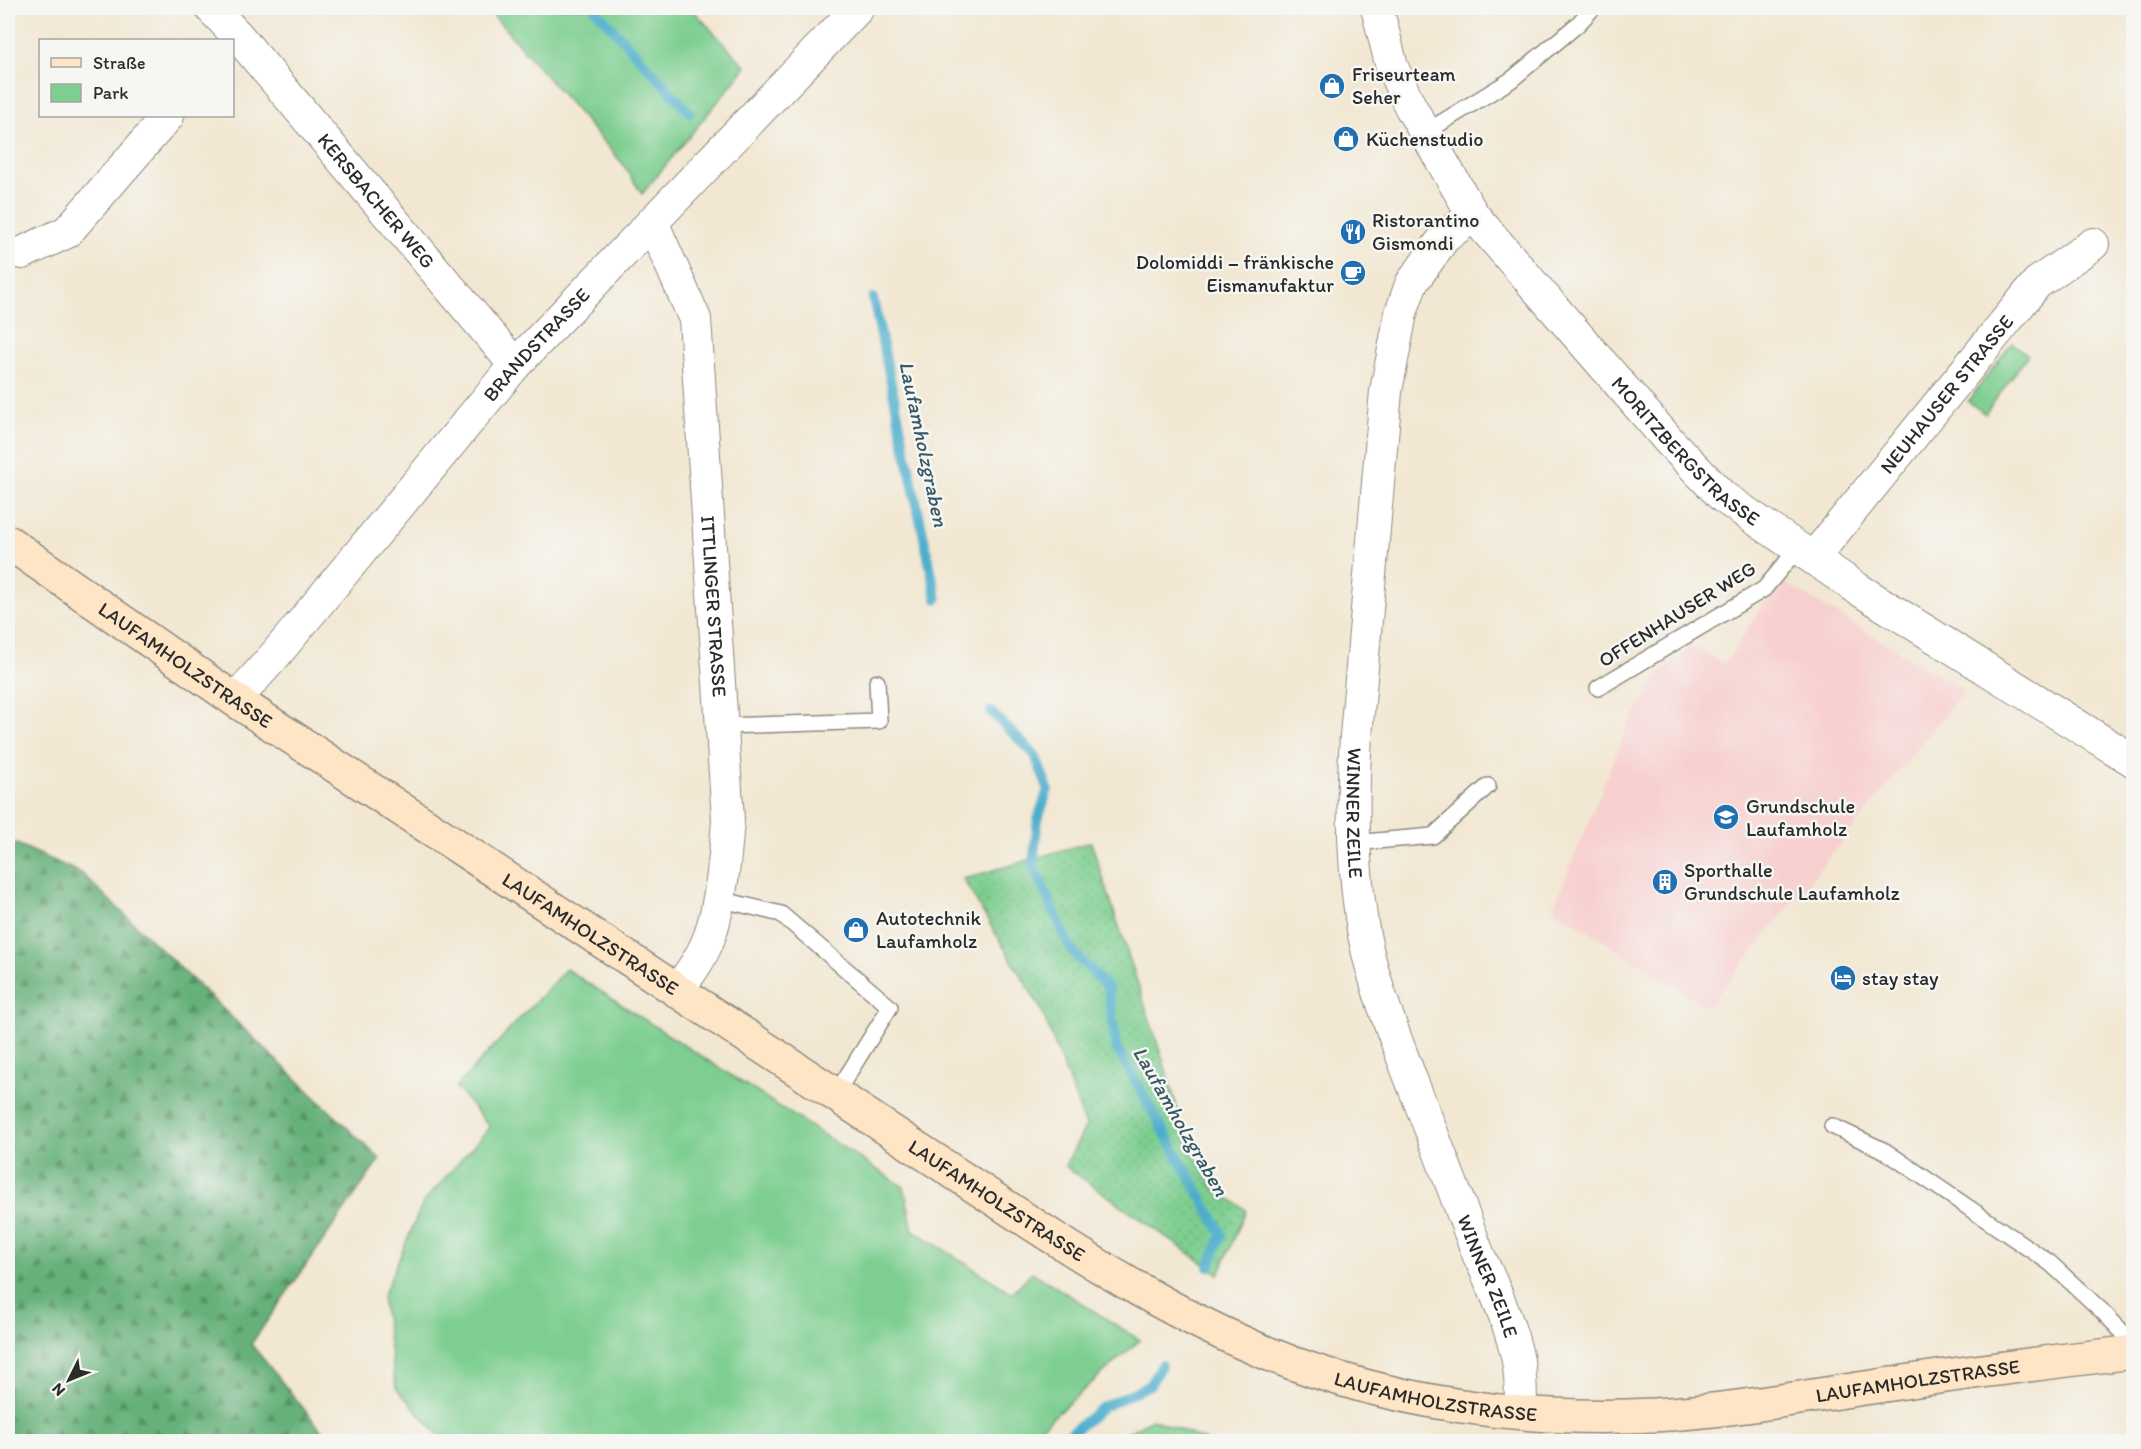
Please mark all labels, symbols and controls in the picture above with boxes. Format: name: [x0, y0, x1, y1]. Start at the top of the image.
legend: [39, 39, 234, 117]
text: Straße: [93, 52, 146, 74]
place label: Friseurteam Seher: [1352, 62, 1456, 109]
shop icon: Friseurteam Seher: [1317, 71, 1347, 101]
text: Park: [93, 82, 128, 104]
shop icon: Küchenstudio: [1331, 124, 1361, 154]
place label: Küchenstudio: [1366, 127, 1484, 151]
street label: KERSBACHER WEG: [313, 128, 440, 273]
place label: Ristorantino Gismondi: [1372, 208, 1479, 255]
restaurant icon: Ristorantino Gismondi: [1338, 217, 1368, 247]
place label: Dolomiddi – fränkische Eismanufaktur: [1136, 250, 1334, 297]
cafe icon: Dolomiddi – fränkische Eismanufaktur: [1338, 258, 1368, 288]
street label: BRANDSTRASSE: [478, 283, 595, 406]
street label: NEUHAUSER STRASSE: [1875, 310, 2018, 478]
water label: Laufamholzgraben: [894, 359, 954, 530]
street label: MORITZBERGSTRASSE: [1607, 371, 1765, 531]
street label: ITTLINGER STRASSE: [696, 515, 732, 698]
street label: OFFENHAUSER WEG: [1594, 556, 1760, 672]
street label: LAUFAMHOLZSTRASSE: [94, 597, 277, 733]
street label: WINNER ZEILE: [1341, 747, 1368, 879]
place label: Grundschule Laufamholz: [1746, 794, 1855, 841]
school or university icon: Grundschule Laufamholz: [1711, 802, 1741, 832]
place label: Sporthalle Grundschule Laufamholz: [1684, 858, 1901, 905]
street label: LAUFAMHOLZSTRASSE: [498, 867, 683, 1000]
building icon: Sporthalle Grundschule Laufamholz: [1650, 867, 1680, 897]
place label: Autotechnik Laufamholz: [876, 906, 981, 953]
shop icon: Autotechnik Laufamholz: [841, 915, 871, 945]
hotel icon: stay stay: [1828, 963, 1858, 993]
place label: stay stay: [1862, 966, 1939, 990]
water label: Laufamholzgraben: [1128, 1042, 1235, 1201]
street label: LAUFAMHOLZSTRASSE: [904, 1134, 1090, 1267]
street label: WINNER ZEILE: [1452, 1211, 1523, 1340]
north arrow: [39, 1350, 99, 1410]
street label: LAUFAMHOLZSTRASSE: [1814, 1354, 2021, 1407]
street label: LAUFAMHOLZSTRASSE: [1331, 1366, 1538, 1426]
text: N: [48, 1379, 69, 1400]

